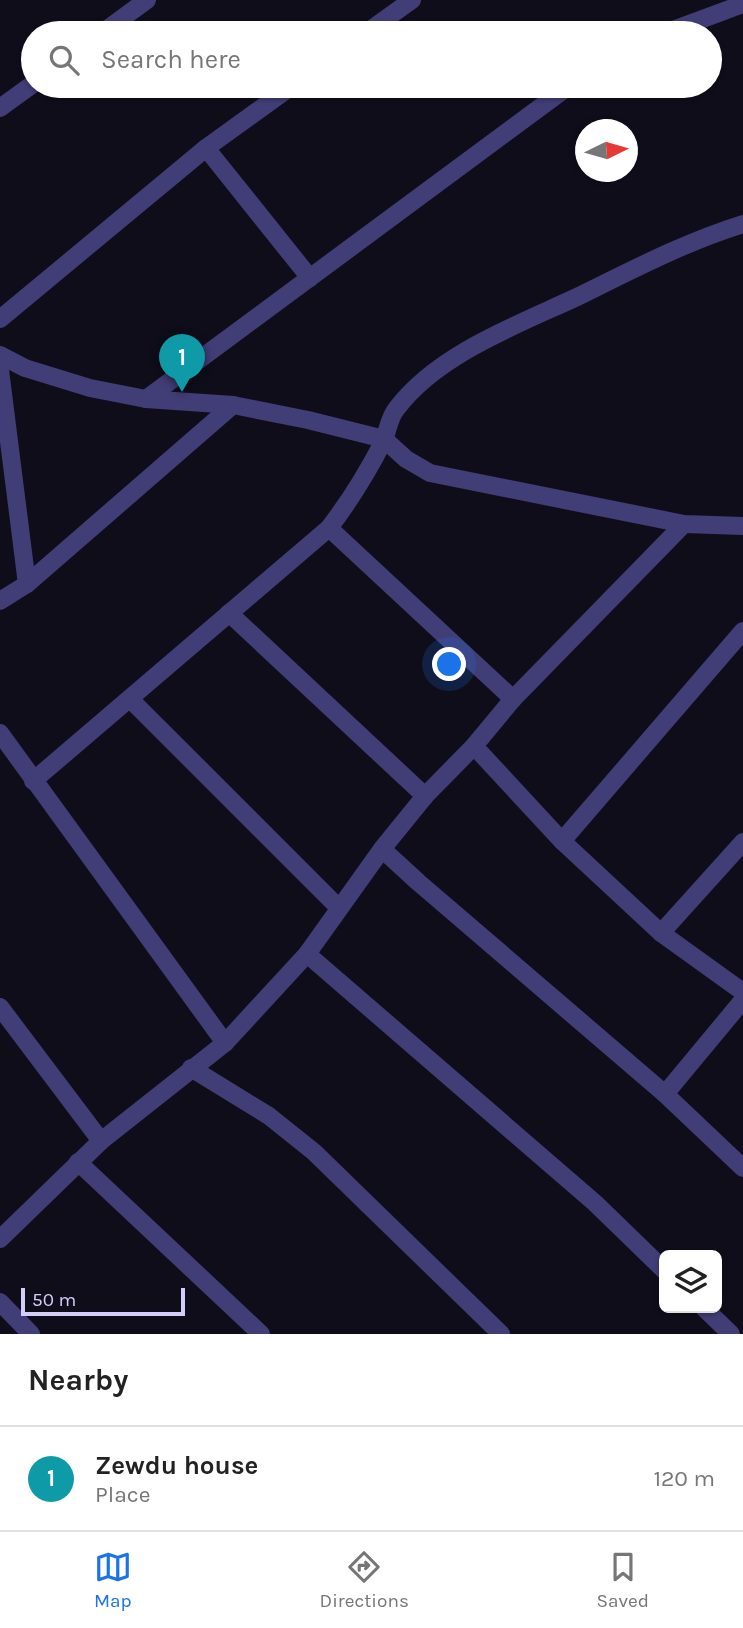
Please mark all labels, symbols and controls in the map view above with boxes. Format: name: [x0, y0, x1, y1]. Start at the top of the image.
search box: [21, 21, 722, 98]
icon: search: [45, 41, 83, 79]
text: Search here: [101, 44, 241, 75]
north arrow: [575, 119, 638, 182]
pin: 1: [159, 334, 205, 392]
your location: [432, 647, 466, 681]
map controls: [659, 1250, 722, 1313]
button: layers: [659, 1250, 722, 1313]
scale bar: [21, 1285, 186, 1317]
text: 50 m: [32, 1289, 76, 1311]
text: Nearby: [28, 1362, 128, 1398]
text: Zewdu house: [95, 1450, 258, 1481]
text: 1: [47, 1465, 55, 1492]
text: 120 m: [653, 1465, 715, 1492]
text: Place: [95, 1481, 151, 1508]
tab: Map: [94, 1548, 132, 1612]
tab: Directions: [320, 1548, 409, 1612]
tab: Saved: [597, 1548, 649, 1612]

